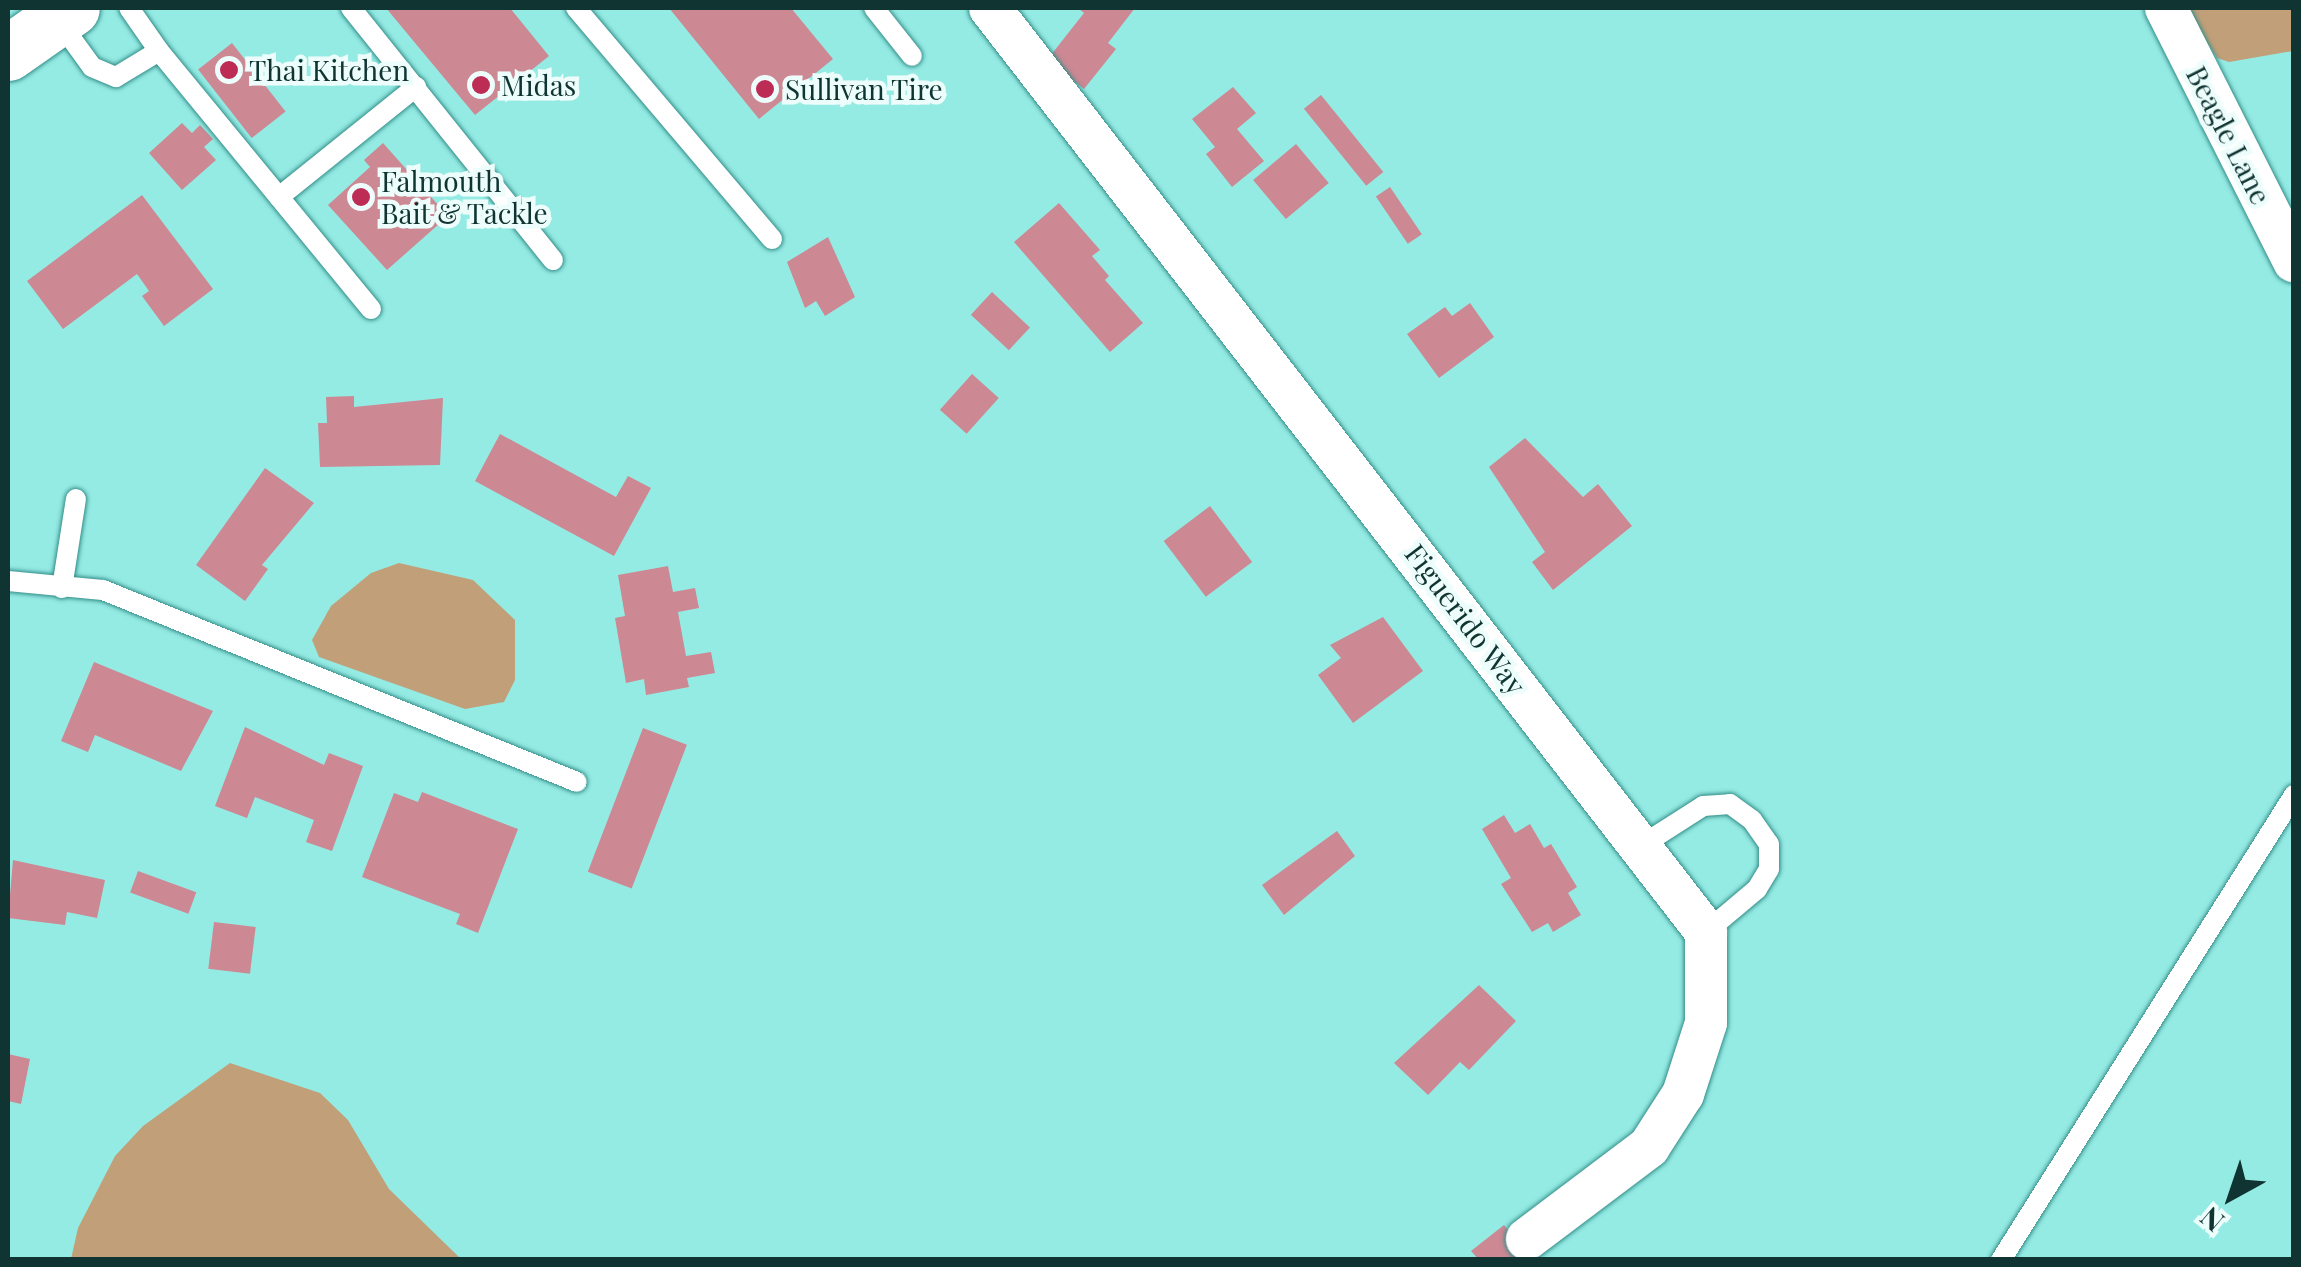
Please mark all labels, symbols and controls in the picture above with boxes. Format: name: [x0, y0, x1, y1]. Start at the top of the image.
place label: Thai Kitchen: [249, 53, 409, 87]
marker: Thai Kitchen: [218, 59, 240, 81]
street label: Beagle Lane: [2180, 60, 2278, 210]
place label: Midas: [501, 68, 576, 102]
place label: Sullivan Tire: [785, 72, 943, 106]
marker: Midas: [470, 74, 492, 96]
marker: Sullivan Tire: [754, 78, 776, 100]
place label: Falmouth Bait & Tackle: [381, 164, 549, 230]
marker: Falmouth Bait & Tackle: [350, 186, 372, 208]
street label: Figuerido Way: [1398, 537, 1534, 701]
north arrow: [2181, 1147, 2281, 1247]
text: N: [2192, 1200, 2231, 1241]

